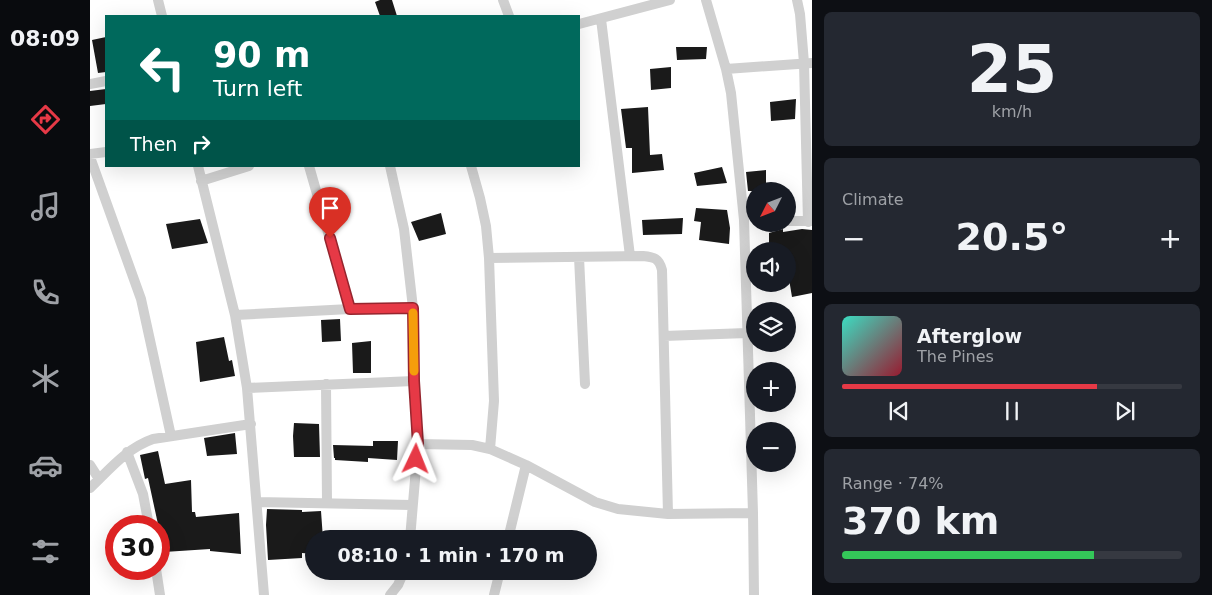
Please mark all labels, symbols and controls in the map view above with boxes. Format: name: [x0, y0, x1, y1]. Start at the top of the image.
text: 08:09: [10, 26, 80, 51]
text: 25: [967, 32, 1057, 107]
icon: left: [130, 35, 195, 100]
text: 90 m: [213, 35, 310, 75]
text: Turn left: [213, 76, 302, 101]
icon: directions: [28, 102, 63, 137]
text: km/h: [992, 102, 1032, 121]
icon: right: [187, 130, 215, 158]
text: Then: [130, 133, 177, 155]
north arrow: [746, 182, 796, 232]
map controls: [746, 182, 796, 472]
pin: [309, 187, 351, 238]
icon: music: [28, 189, 63, 224]
text: Climate: [842, 190, 904, 209]
icon: arrive: [316, 194, 344, 222]
text: 20.5°: [956, 215, 1068, 259]
text: −: [842, 222, 865, 255]
text: +: [1159, 222, 1182, 255]
button: sound: [746, 242, 796, 292]
icon: phone: [28, 275, 63, 310]
button: layers: [746, 302, 796, 352]
text: Afterglow: [917, 325, 1022, 347]
text: The Pines: [917, 347, 994, 366]
icon: climate: [28, 361, 63, 396]
button: +: [746, 362, 796, 412]
icon: previous: [885, 397, 913, 425]
icon: pause: [998, 397, 1026, 425]
icon: next: [1111, 397, 1139, 425]
button: −: [746, 422, 796, 472]
position arrow: [389, 432, 441, 484]
icon: car: [28, 448, 63, 483]
text: Range · 74%: [842, 474, 944, 493]
text: 370 km: [842, 499, 999, 543]
speed limit sign: 30: [105, 515, 170, 580]
icon: filters: [28, 534, 63, 569]
text: 08:10 · 1 min · 170 m: [337, 544, 565, 566]

